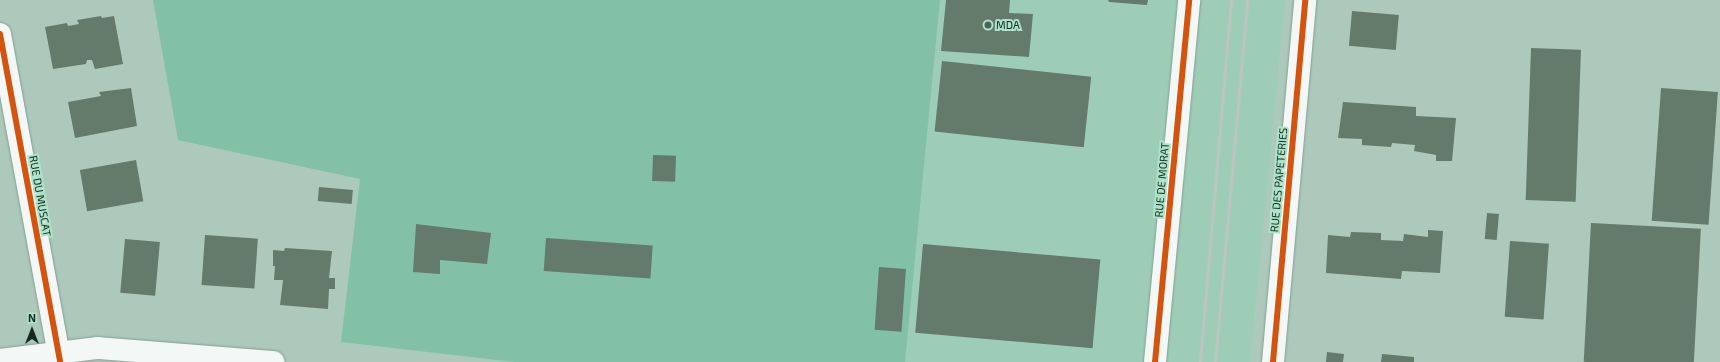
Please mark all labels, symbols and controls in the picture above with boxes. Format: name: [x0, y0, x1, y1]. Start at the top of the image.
place label: MDA: [996, 18, 1020, 32]
marker: MDA: [983, 20, 993, 30]
street label: RUE DES PAPETERIES: [1268, 127, 1290, 233]
street label: RUE DE MORAT: [1152, 142, 1172, 218]
street label: RUE DU MUSCAT: [26, 155, 54, 237]
north arrow: [12, 310, 52, 350]
text: N: [28, 311, 36, 324]

